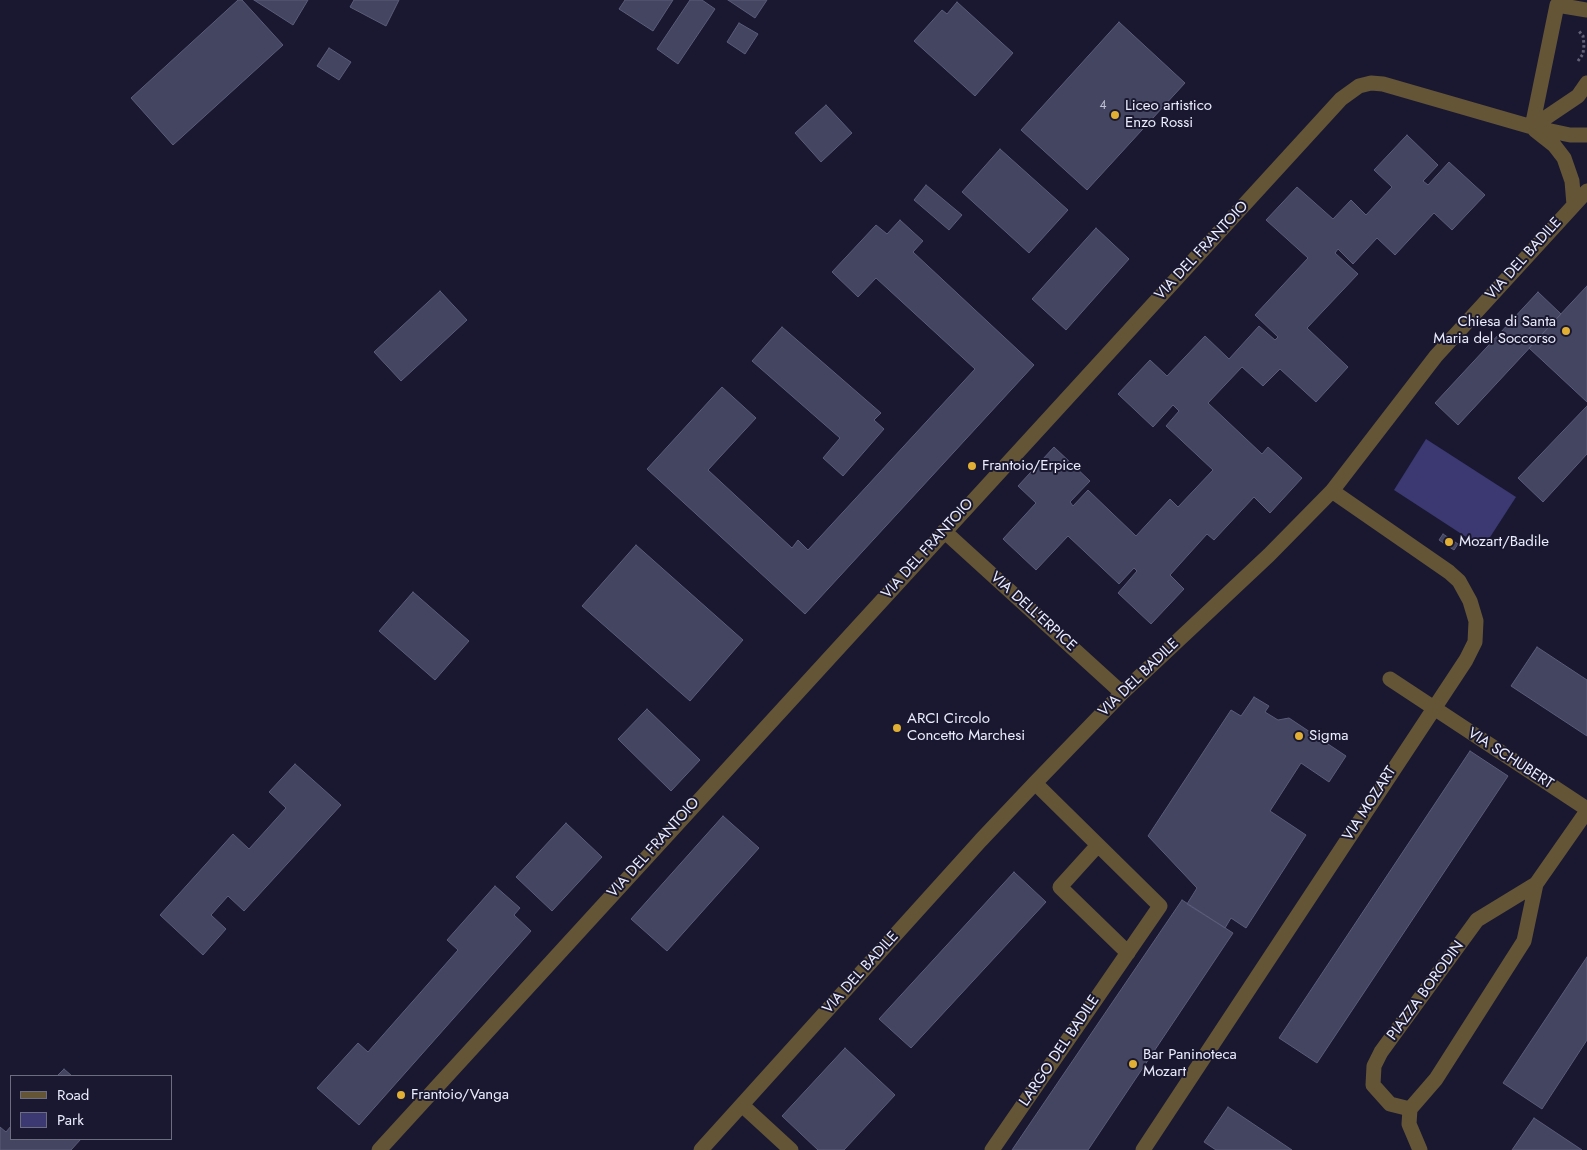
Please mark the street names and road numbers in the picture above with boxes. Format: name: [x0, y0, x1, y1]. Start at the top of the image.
street label: VIA DEL FRANTOIO: [1152, 198, 1252, 304]
street label: VIA DEL BADILE: [1482, 214, 1566, 304]
street label: VIA DEL FRANTOIO: [878, 495, 978, 603]
street label: VIA DELL'ERPICE: [986, 569, 1080, 655]
street label: VIA DEL BADILE: [1095, 635, 1183, 721]
street label: VIA SCHUBERT: [1464, 725, 1556, 793]
street label: VIA MOZART: [1339, 763, 1401, 845]
street label: VIA DEL FRANTOIO: [604, 794, 704, 902]
street label: VIA DEL BADILE: [819, 928, 903, 1018]
street label: PIAZZA BORODIN: [1384, 938, 1468, 1044]
street label: LARGO DEL BADILE: [1016, 992, 1104, 1110]

